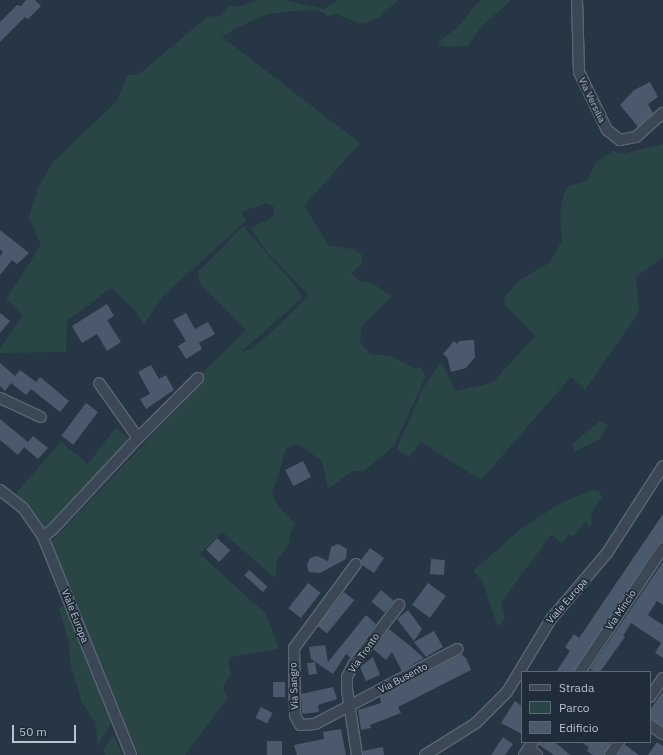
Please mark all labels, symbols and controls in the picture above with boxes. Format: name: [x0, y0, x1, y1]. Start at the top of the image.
street label: Via Versilia: [576, 75, 608, 125]
street label: Viale Europa: [544, 576, 590, 626]
street label: Viale Europa: [59, 588, 91, 644]
street label: Via Mincio: [603, 588, 639, 632]
street label: Via Tronto: [346, 631, 382, 675]
street label: Via Busento: [377, 660, 429, 696]
street label: Via Sangro: [287, 662, 301, 710]
legend: [521, 671, 651, 743]
text: Strada: [559, 680, 594, 695]
text: Parco: [559, 700, 590, 715]
scale bar: [14, 717, 78, 743]
text: Edificio: [559, 720, 598, 735]
text: 50 m: [19, 724, 47, 739]

